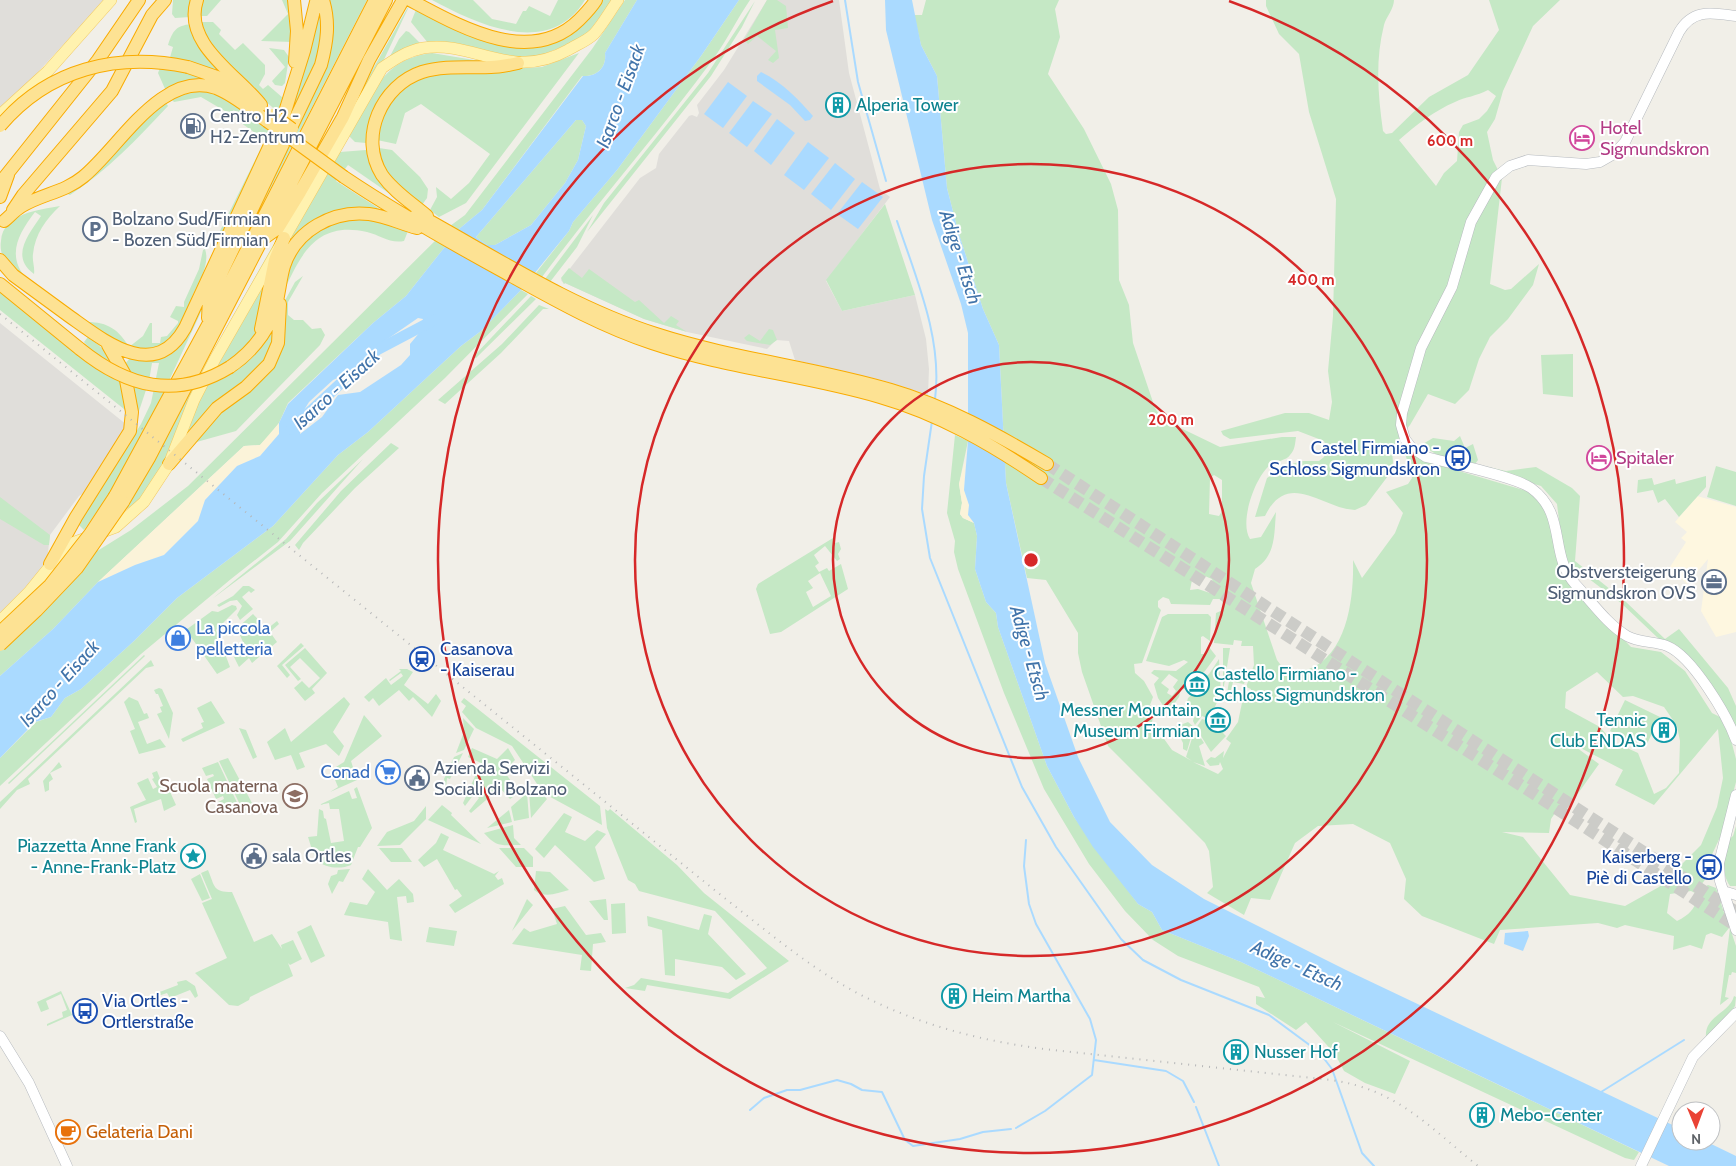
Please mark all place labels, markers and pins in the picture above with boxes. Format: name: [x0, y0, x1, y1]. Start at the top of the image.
building icon: Alperia Tower: [825, 92, 851, 118]
place label: Alperia Tower: [856, 94, 959, 116]
place label: Centro H2 - H2-Zentrum: [210, 105, 305, 148]
fuel station icon: Centro H2 - H2-Zentrum: [180, 113, 206, 139]
place label: Hotel Sigmundskron: [1600, 117, 1709, 160]
hotel icon: Hotel Sigmundskron: [1569, 125, 1595, 151]
place label: Bolzano Sud/Firmian - Bozen Süd/Firmian: [112, 208, 271, 251]
parking icon: Bolzano Sud/Firmian - Bozen Süd/Firmian: [82, 216, 108, 242]
place label: Castel Firmiano - Schloss Sigmundskron: [1269, 437, 1440, 480]
bus stop icon: Castel Firmiano - Schloss Sigmundskron: [1445, 445, 1471, 471]
hotel icon: Spitaler: [1586, 445, 1612, 471]
place label: Spitaler: [1616, 447, 1674, 469]
centre of rings: [1022, 551, 1040, 569]
place label: Obstversteigerung Sigmundskron OVS: [1547, 561, 1697, 604]
office icon: Obstversteigerung Sigmundskron OVS: [1701, 569, 1727, 595]
place label: La piccola pelletteria: [196, 617, 273, 660]
shop icon: La piccola pelletteria: [165, 625, 191, 651]
place label: Casanova - Kaiserau: [440, 638, 515, 681]
station icon: Casanova - Kaiserau: [409, 646, 435, 672]
place label: Castello Firmiano - Schloss Sigmundskron: [1214, 663, 1385, 706]
museum icon: Castello Firmiano - Schloss Sigmundskron: [1184, 671, 1210, 697]
place label: Messner Mountain Museum Firmian: [1060, 699, 1200, 742]
museum icon: Messner Mountain Museum Firmian: [1205, 707, 1231, 733]
place label: Tennic Club ENDAS: [1550, 709, 1646, 752]
building icon: Tennic Club ENDAS: [1651, 717, 1677, 743]
place label: Azienda Servizi Sociali di Bolzano: [434, 757, 567, 800]
supermarket icon: Conad: [375, 759, 401, 785]
place label: Conad: [321, 761, 370, 783]
public building icon: Azienda Servizi Sociali di Bolzano: [404, 765, 430, 791]
place label: Scuola materna Casanova: [159, 775, 278, 818]
school or university icon: Scuola materna Casanova: [282, 783, 308, 809]
place label: Piazzetta Anne Frank - Anne-Frank-Platz: [17, 835, 177, 878]
place icon: Piazzetta Anne Frank - Anne-Frank-Platz: [180, 843, 206, 869]
public building icon: sala Ortles: [241, 843, 267, 869]
place label: sala Ortles: [272, 845, 351, 867]
place label: Kaiserberg - Piè di Castello: [1586, 846, 1692, 889]
bus stop icon: Kaiserberg - Piè di Castello: [1696, 854, 1722, 880]
building icon: Heim Martha: [941, 983, 967, 1009]
place label: Heim Martha: [972, 985, 1071, 1007]
place label: Via Ortles - Ortlerstraße: [102, 990, 194, 1033]
bus stop icon: Via Ortles - Ortlerstraße: [72, 998, 98, 1024]
building icon: Nusser Hof: [1223, 1039, 1249, 1065]
place label: Nusser Hof: [1254, 1041, 1338, 1063]
building icon: Mebo-Center: [1469, 1102, 1495, 1128]
place label: Mebo-Center: [1500, 1104, 1602, 1126]
cafe icon: Gelateria Dani: [55, 1119, 81, 1145]
place label: Gelateria Dani: [86, 1121, 193, 1143]

